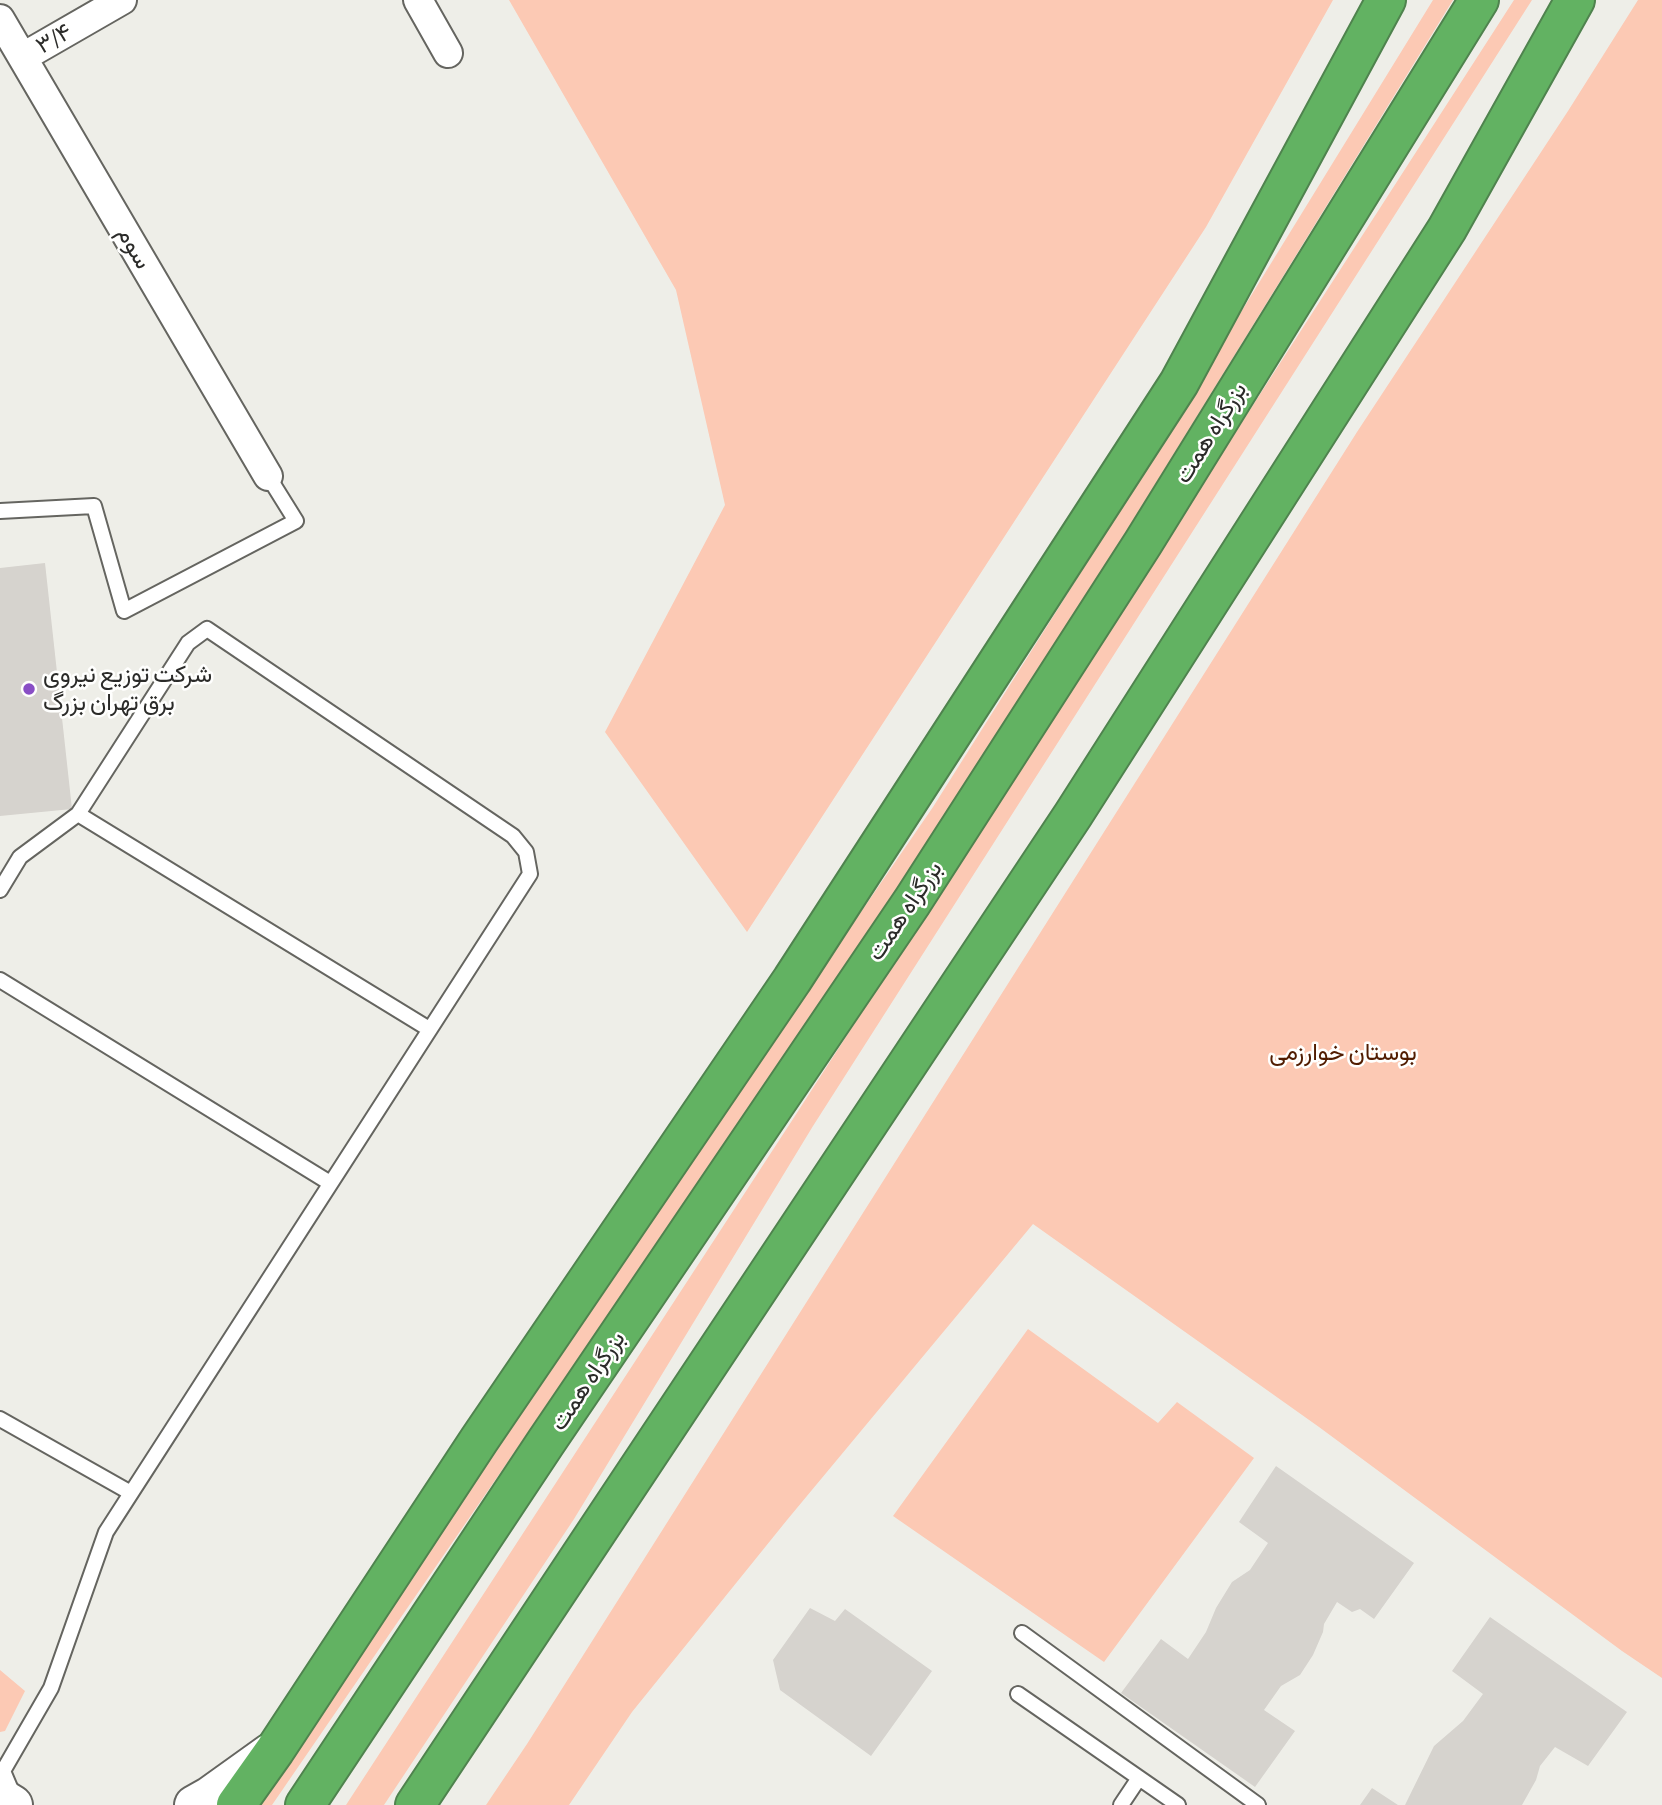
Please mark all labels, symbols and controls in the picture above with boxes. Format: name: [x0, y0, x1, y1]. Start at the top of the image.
street label: ۳/۴: [31, 17, 77, 61]
street label: سوم: [111, 222, 157, 274]
street label: بزرگراه همت: [1169, 377, 1253, 489]
place label: شرکت توزیع نیروی برق تهران بزرگ: [43, 661, 212, 717]
marker: شرکت توزیع نیروی برق تهران بزرگ: [21, 681, 37, 697]
street label: بزرگراه همت: [861, 856, 949, 966]
park label: بوستان خوارزمی: [1269, 1039, 1417, 1067]
street label: بزرگراه همت: [544, 1326, 632, 1436]

